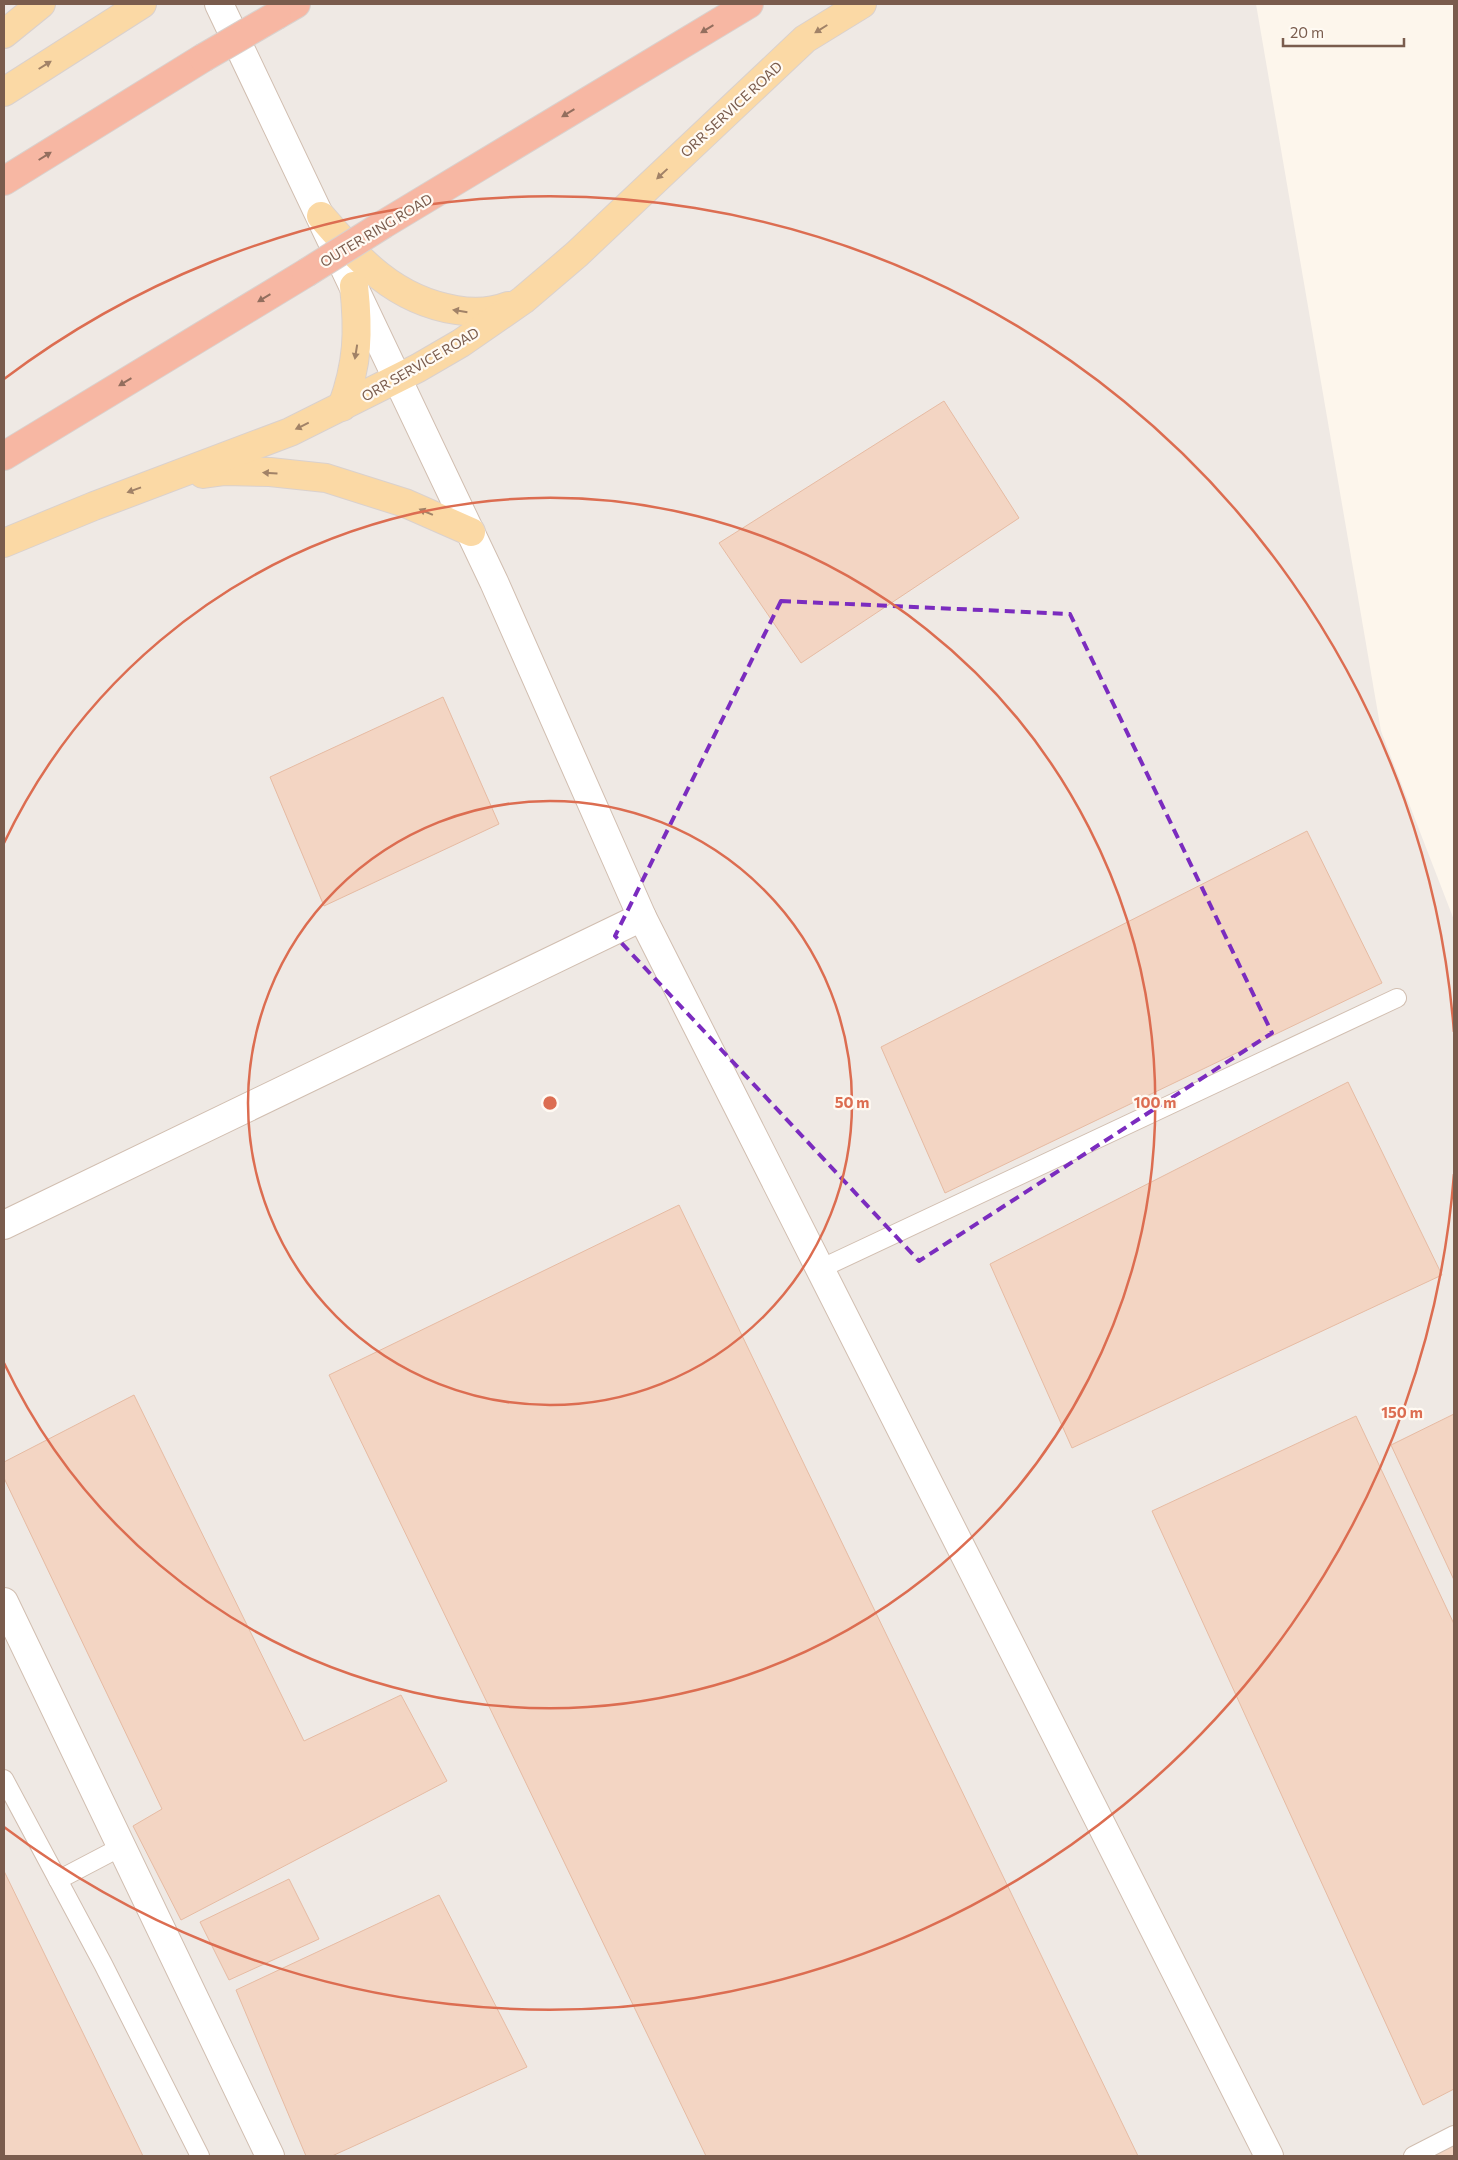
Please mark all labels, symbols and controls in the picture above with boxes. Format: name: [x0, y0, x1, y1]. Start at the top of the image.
scale bar: [1283, 15, 1404, 47]
text: 20 m: [1290, 23, 1324, 41]
one-way arrow: [700, 24, 713, 34]
one-way arrow: [814, 25, 827, 34]
street label: ORR SERVICE ROAD: [677, 58, 785, 160]
one-way arrow: [38, 61, 51, 70]
one-way arrow: [561, 109, 574, 118]
one-way arrow: [39, 151, 52, 160]
one-way arrow: [657, 168, 669, 180]
street label: OUTER RING ROAD: [317, 190, 435, 270]
one-way arrow: [258, 293, 271, 302]
one-way arrow: [451, 306, 467, 314]
street label: ORR SERVICE ROAD: [358, 323, 482, 405]
one-way arrow: [351, 344, 359, 360]
one-way arrow: [119, 378, 132, 387]
one-way arrow: [295, 422, 309, 430]
one-way arrow: [261, 468, 277, 476]
one-way arrow: [127, 487, 142, 494]
one-way arrow: [419, 508, 433, 516]
text: 50 m: [835, 1093, 869, 1111]
text: 100 m: [1134, 1093, 1176, 1111]
centre of rings: [541, 1094, 559, 1112]
text: 150 m: [1381, 1403, 1423, 1421]

